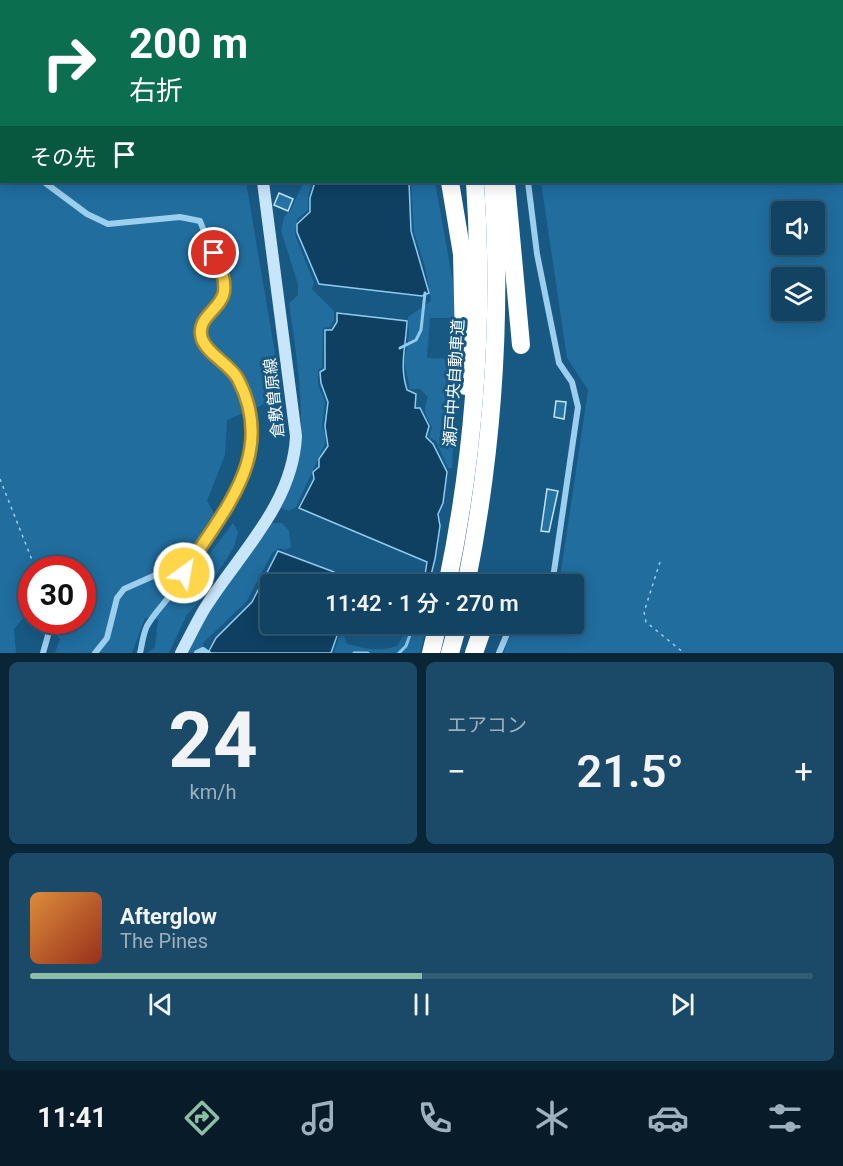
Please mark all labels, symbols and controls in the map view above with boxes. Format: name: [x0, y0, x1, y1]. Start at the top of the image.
text: 200 m: [129, 19, 248, 68]
icon: right: [30, 24, 108, 102]
text: 右折: [129, 75, 183, 107]
icon: arrive: [108, 138, 141, 171]
text: その先: [30, 145, 96, 170]
map controls: [771, 201, 825, 321]
button: sound: [771, 201, 825, 255]
pin: [188, 227, 239, 278]
icon: arrive: [197, 236, 230, 269]
button: layers: [771, 267, 825, 321]
street label: 瀬戸中央自動車道: [440, 318, 468, 448]
street label: 倉敷曽原線: [260, 357, 288, 439]
position arrow: [152, 541, 216, 605]
speed limit sign: 30: [18, 556, 96, 634]
text: 11:42 · 1 分 · 270 m: [325, 591, 519, 616]
text: 24: [168, 695, 258, 786]
text: エアコン: [447, 713, 527, 737]
text: 21.5°: [576, 745, 684, 798]
text: −: [447, 752, 466, 791]
text: +: [794, 752, 813, 791]
text: km/h: [190, 780, 236, 804]
text: Afterglow: [120, 904, 217, 929]
text: The Pines: [120, 929, 208, 953]
icon: previous: [144, 988, 177, 1021]
icon: pause: [405, 988, 438, 1021]
icon: next: [666, 988, 699, 1021]
icon: directions: [181, 1097, 223, 1139]
icon: music: [298, 1097, 340, 1139]
icon: phone: [414, 1097, 456, 1139]
icon: climate: [531, 1097, 573, 1139]
icon: car: [647, 1097, 689, 1139]
icon: filters: [764, 1097, 806, 1139]
text: 11:41: [37, 1102, 107, 1134]

